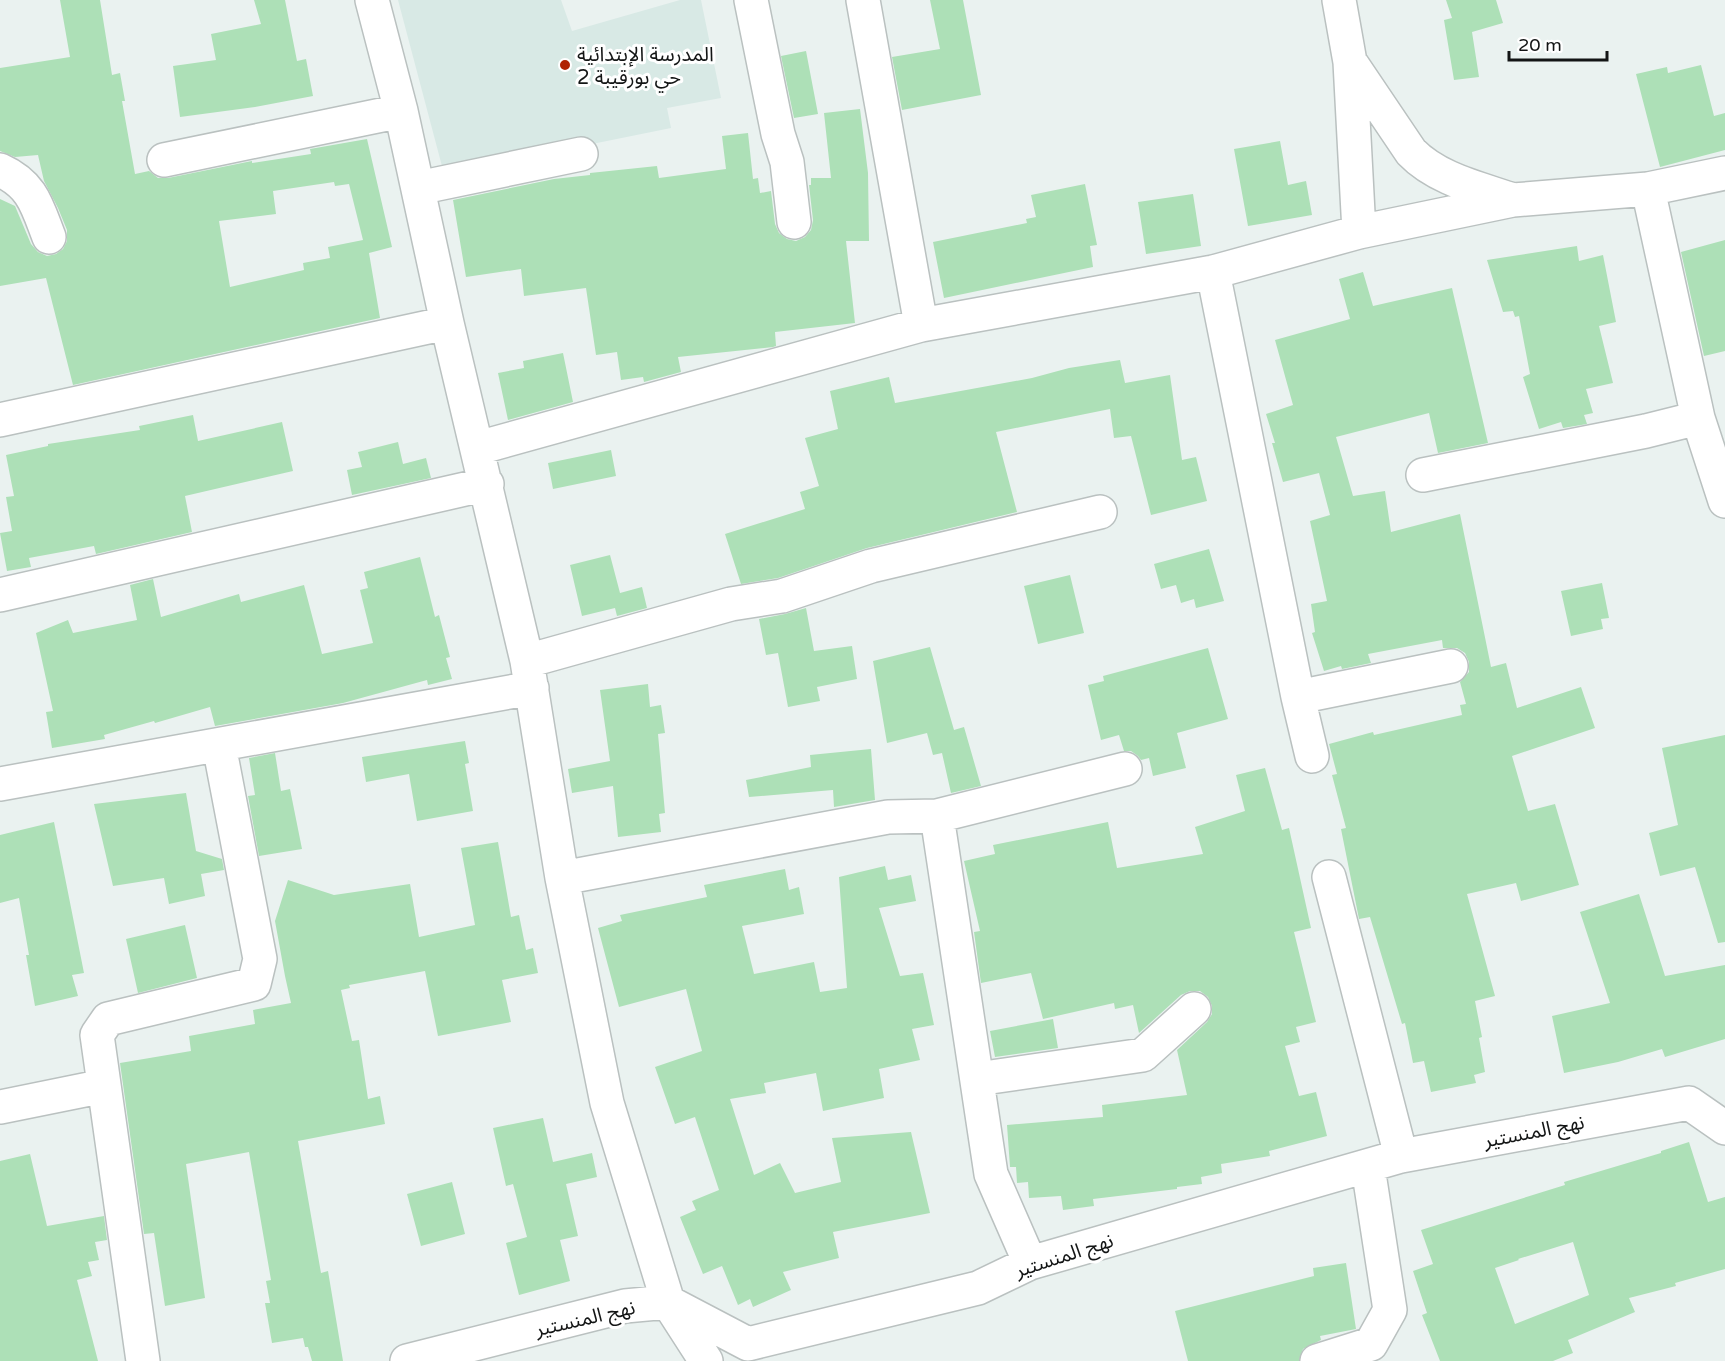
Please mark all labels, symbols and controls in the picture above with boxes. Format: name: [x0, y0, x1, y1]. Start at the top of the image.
scale bar: [1509, 24, 1606, 62]
text: 20 m: [1518, 34, 1562, 56]
place label: المدرسة الإبتدائية حي بورقيبة 2: [577, 43, 714, 93]
marker: المدرسة الإبتدائية حي بورقيبة 2: [558, 58, 572, 72]
street label: نهج المنستير: [1481, 1110, 1587, 1156]
street label: نهج المنستير: [1011, 1229, 1117, 1285]
street label: نهج المنستير: [532, 1296, 638, 1344]

